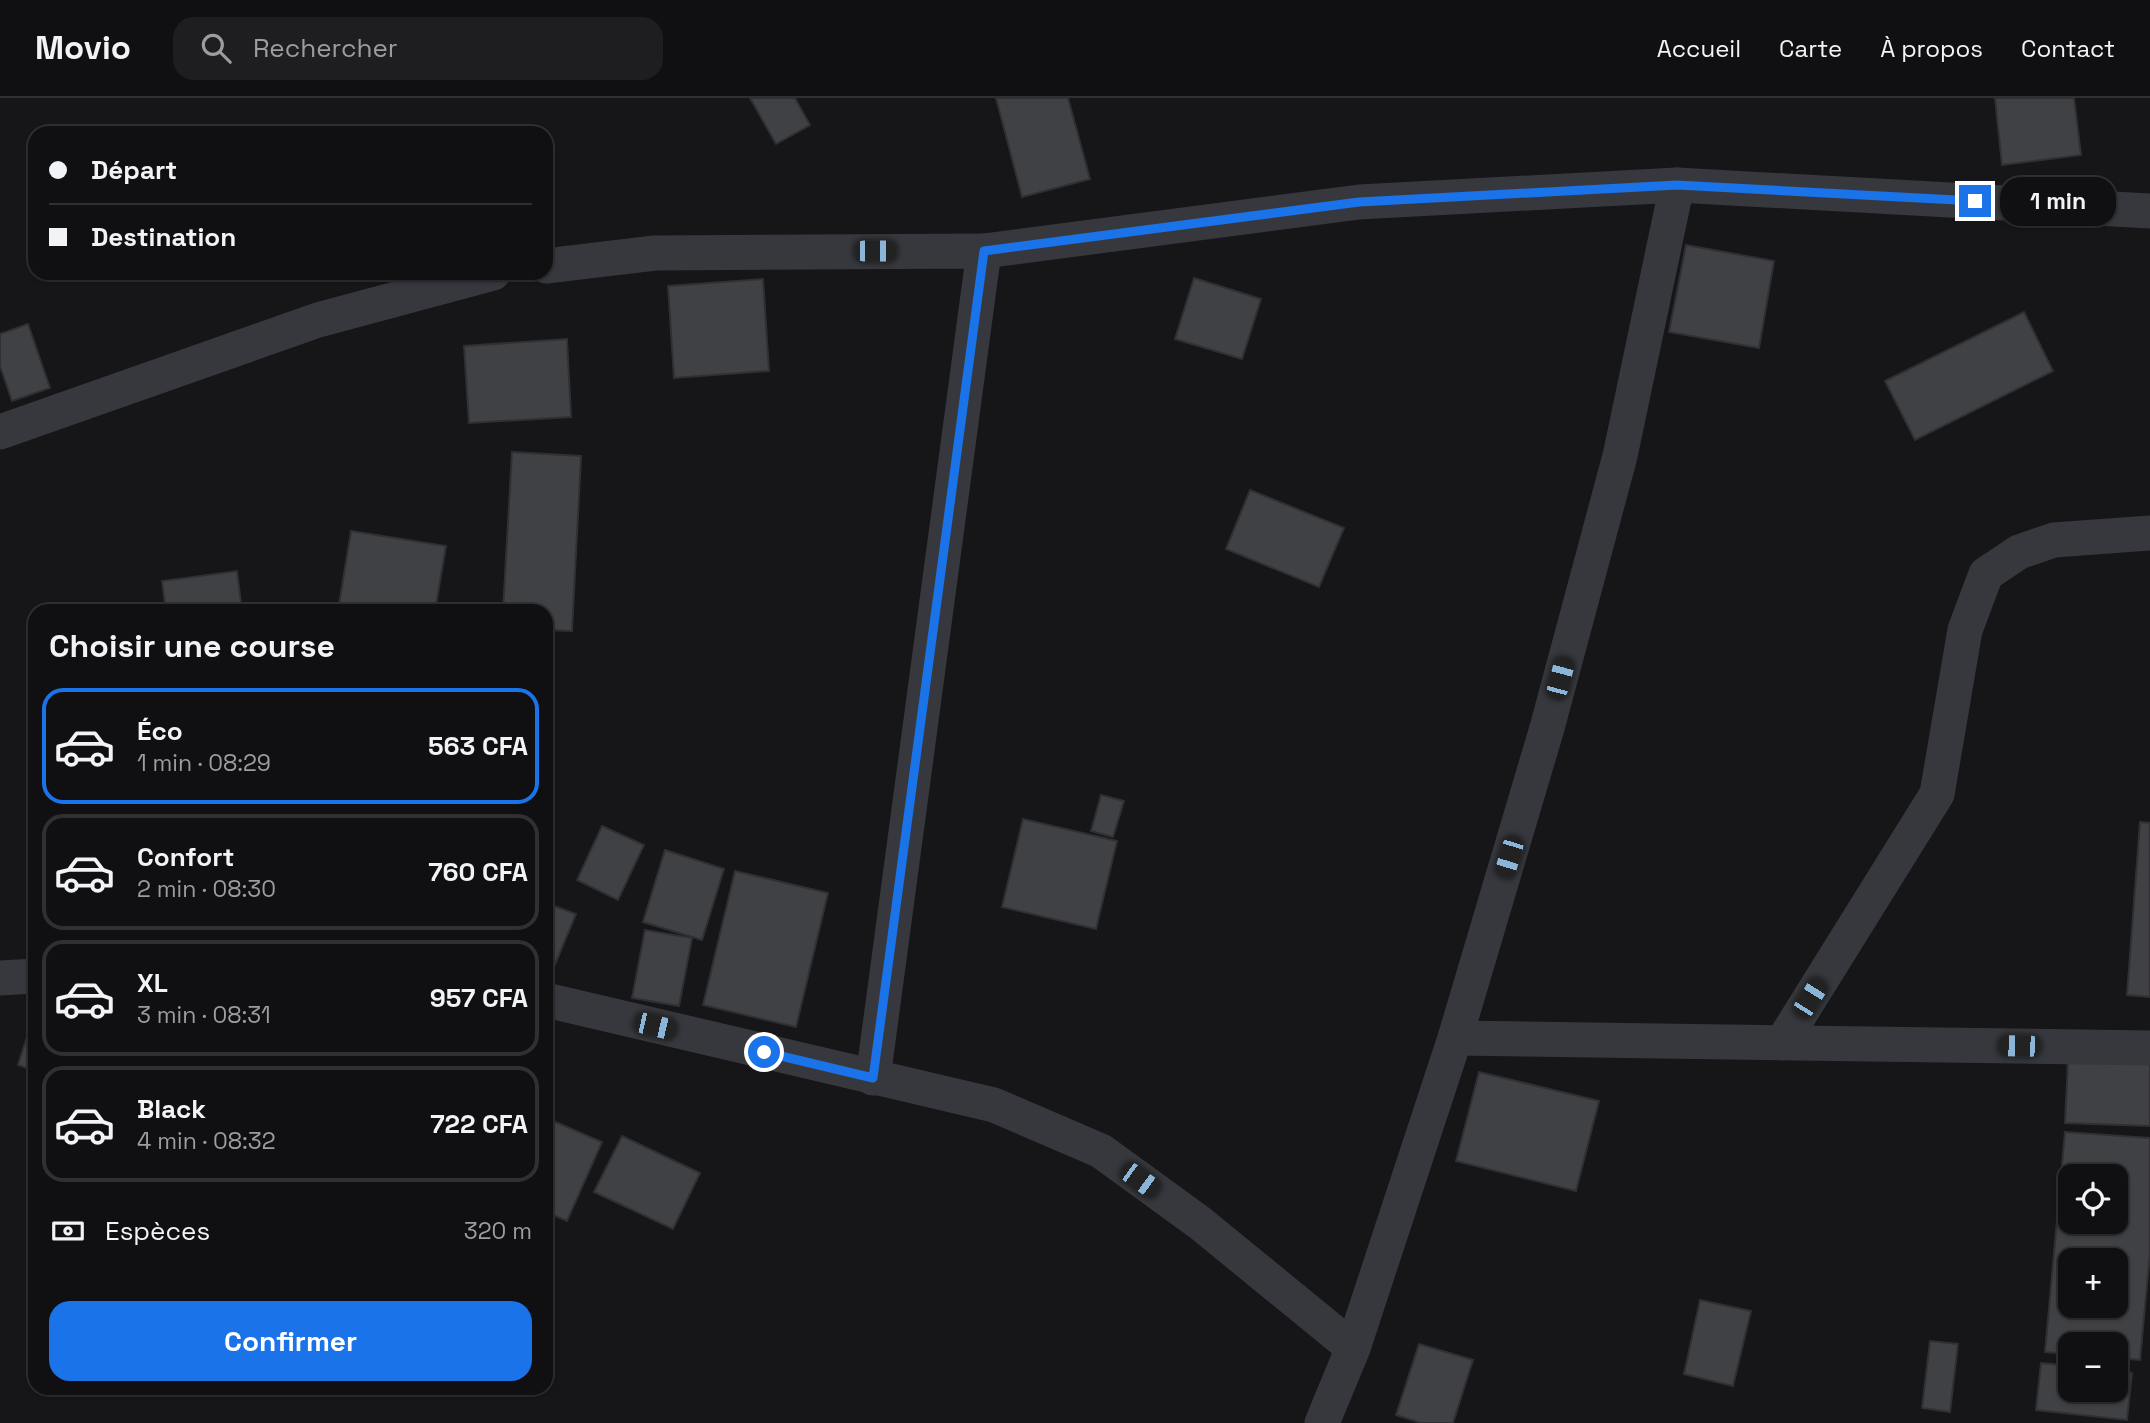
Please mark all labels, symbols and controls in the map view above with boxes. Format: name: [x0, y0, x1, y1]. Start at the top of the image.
search box: [173, 17, 663, 80]
text: Movio: [35, 27, 131, 69]
icon: search: [197, 29, 235, 67]
text: Rechercher: [253, 31, 398, 65]
text: Accueil: [1657, 33, 1741, 64]
text: Carte: [1779, 33, 1842, 64]
text: À propos: [1880, 33, 1983, 64]
text: Contact: [2021, 33, 2115, 64]
text: Départ: [91, 153, 177, 187]
callout: 1 min: [2000, 176, 2115, 226]
route end: [1959, 185, 1991, 217]
text: 1 min: [2030, 186, 2086, 216]
text: Destination: [91, 220, 236, 254]
car: [855, 241, 897, 262]
text: Choisir une course: [49, 626, 335, 666]
car: [1545, 655, 1576, 701]
text: Éco: [137, 714, 183, 748]
icon: car: [53, 715, 116, 778]
text: 563 CFA: [428, 729, 528, 763]
text: 1 min · 08:29: [137, 748, 271, 778]
car: [1493, 834, 1526, 880]
text: Confort: [137, 840, 234, 874]
icon: car: [53, 841, 116, 904]
text: 760 CFA: [428, 855, 528, 889]
text: 2 min · 08:30: [137, 874, 276, 904]
text: XL: [137, 966, 168, 1000]
icon: car: [53, 967, 116, 1030]
car: [1790, 975, 1831, 1021]
text: 957 CFA: [430, 981, 528, 1015]
text: 3 min · 08:31: [137, 1000, 271, 1030]
car: [633, 1011, 678, 1041]
car: [1998, 1035, 2041, 1057]
route start: [748, 1036, 780, 1068]
text: Black: [137, 1092, 206, 1126]
icon: car: [53, 1093, 116, 1156]
text: 722 CFA: [430, 1107, 528, 1141]
text: 4 min · 08:32: [137, 1126, 276, 1156]
car: [1117, 1159, 1164, 1201]
map controls: [2058, 1164, 2128, 1402]
button: locate: [2058, 1164, 2128, 1234]
icon: cash: [49, 1212, 87, 1250]
text: Espèces: [105, 1214, 210, 1248]
text: 320 m: [464, 1216, 532, 1246]
button: +: [2058, 1248, 2128, 1318]
button: Confirmer: [49, 1301, 532, 1381]
button: −: [2058, 1332, 2128, 1402]

